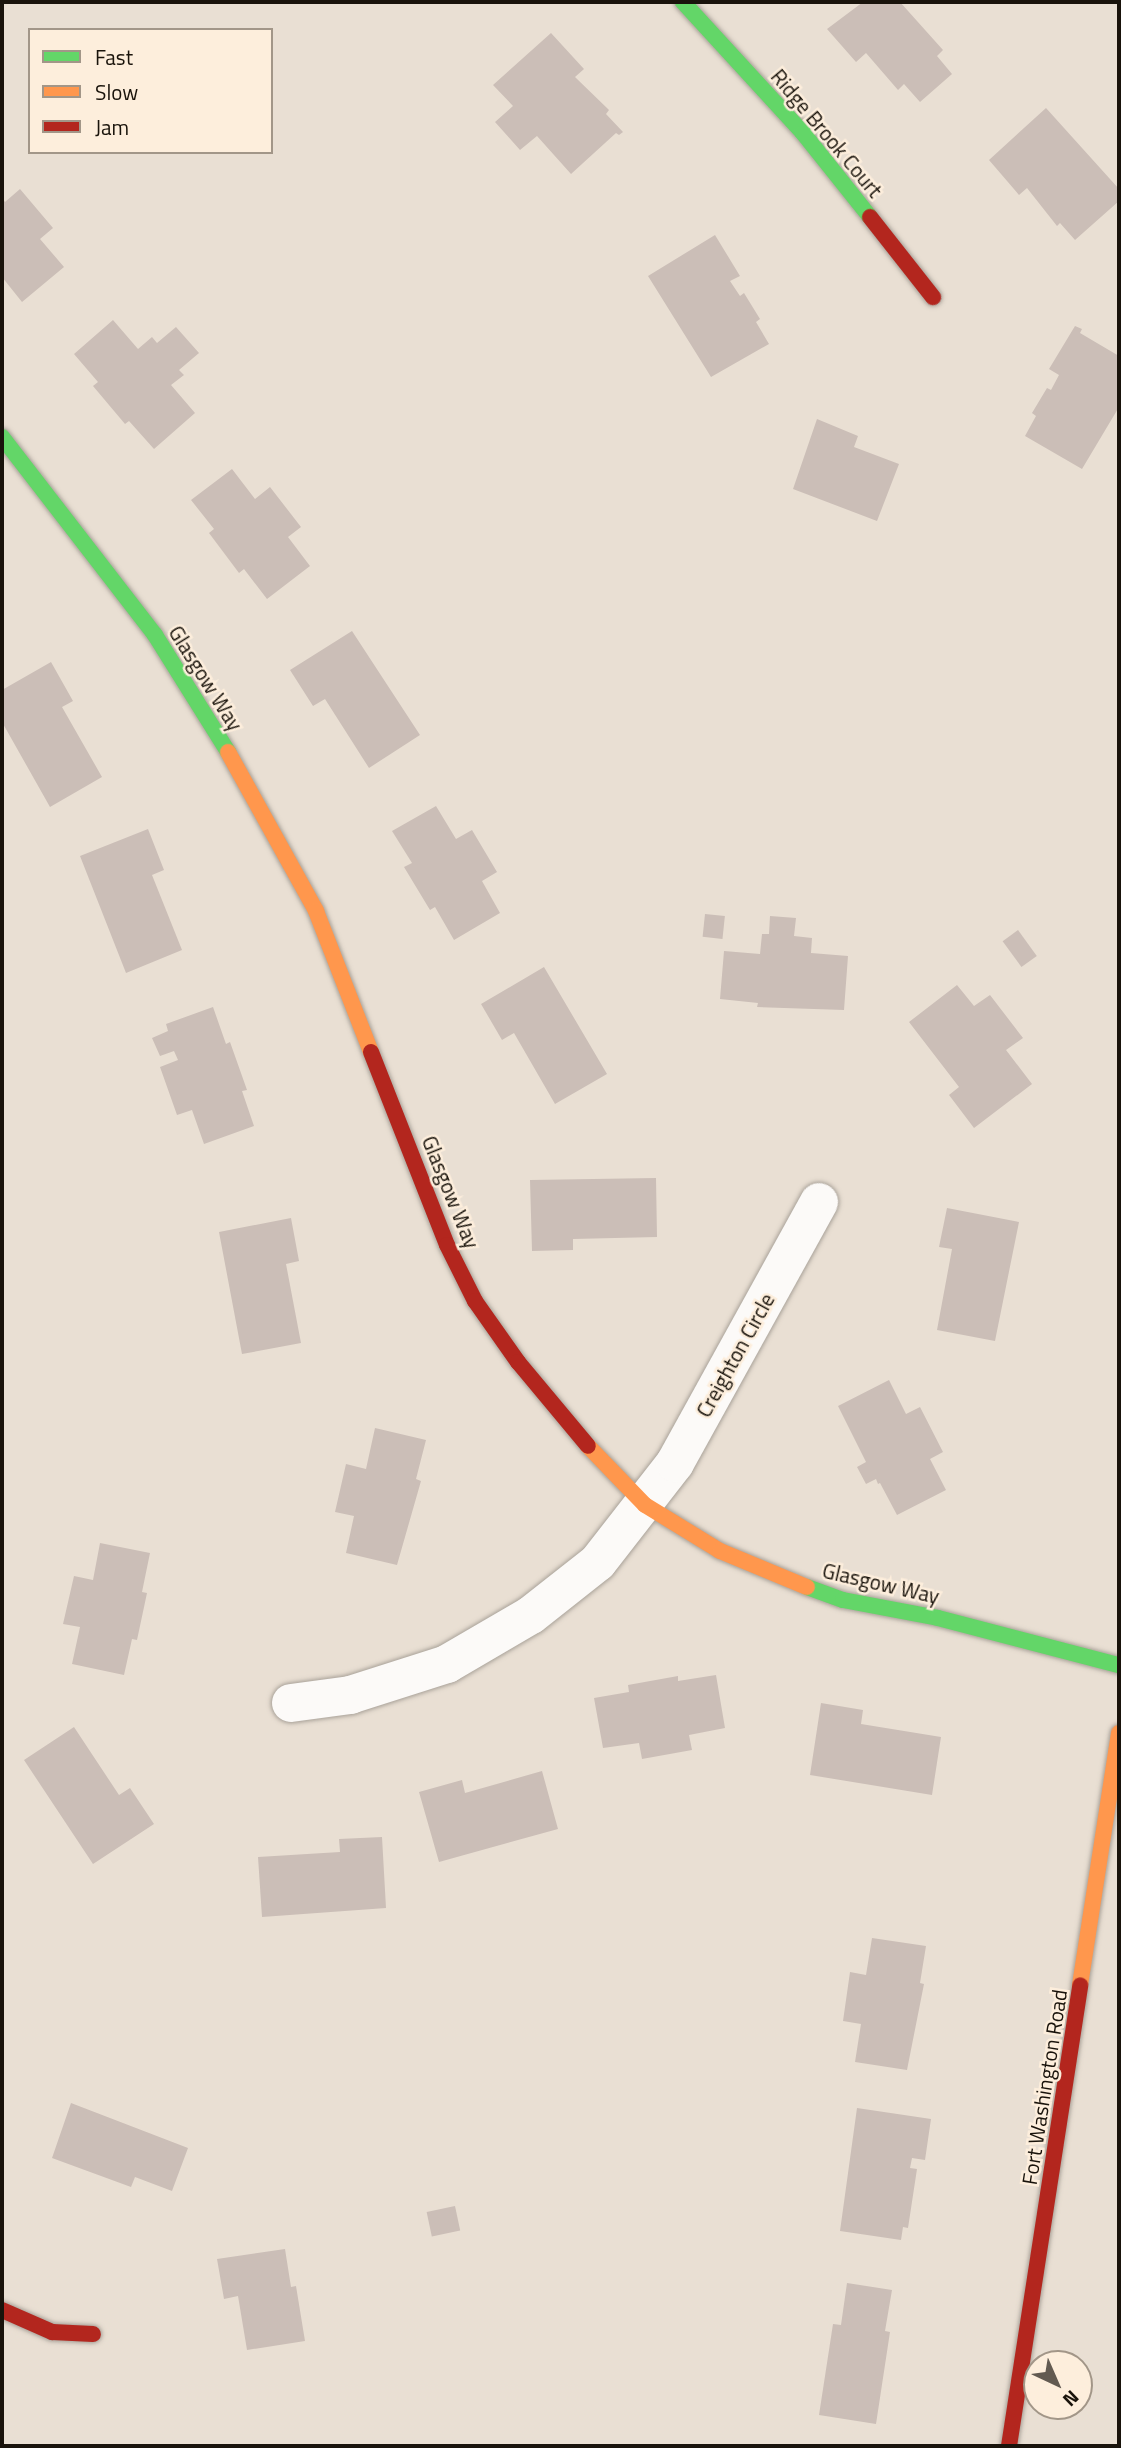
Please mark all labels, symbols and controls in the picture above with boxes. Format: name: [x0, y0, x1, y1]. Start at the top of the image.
legend: [28, 28, 273, 154]
text: Fast: [95, 41, 133, 73]
street label: Ridge Brook Court: [766, 64, 888, 202]
text: Slow: [95, 76, 138, 108]
text: Jam: [95, 111, 129, 143]
street label: Glasgow Way: [164, 621, 248, 735]
street label: Glasgow Way: [417, 1132, 485, 1252]
street label: Creighton Circle: [691, 1289, 779, 1421]
street label: Glasgow Way: [820, 1557, 942, 1609]
street label: Fort Washington Road: [1016, 1988, 1072, 2186]
north arrow: [1023, 2350, 1093, 2420]
text: N: [1057, 2384, 1086, 2414]

